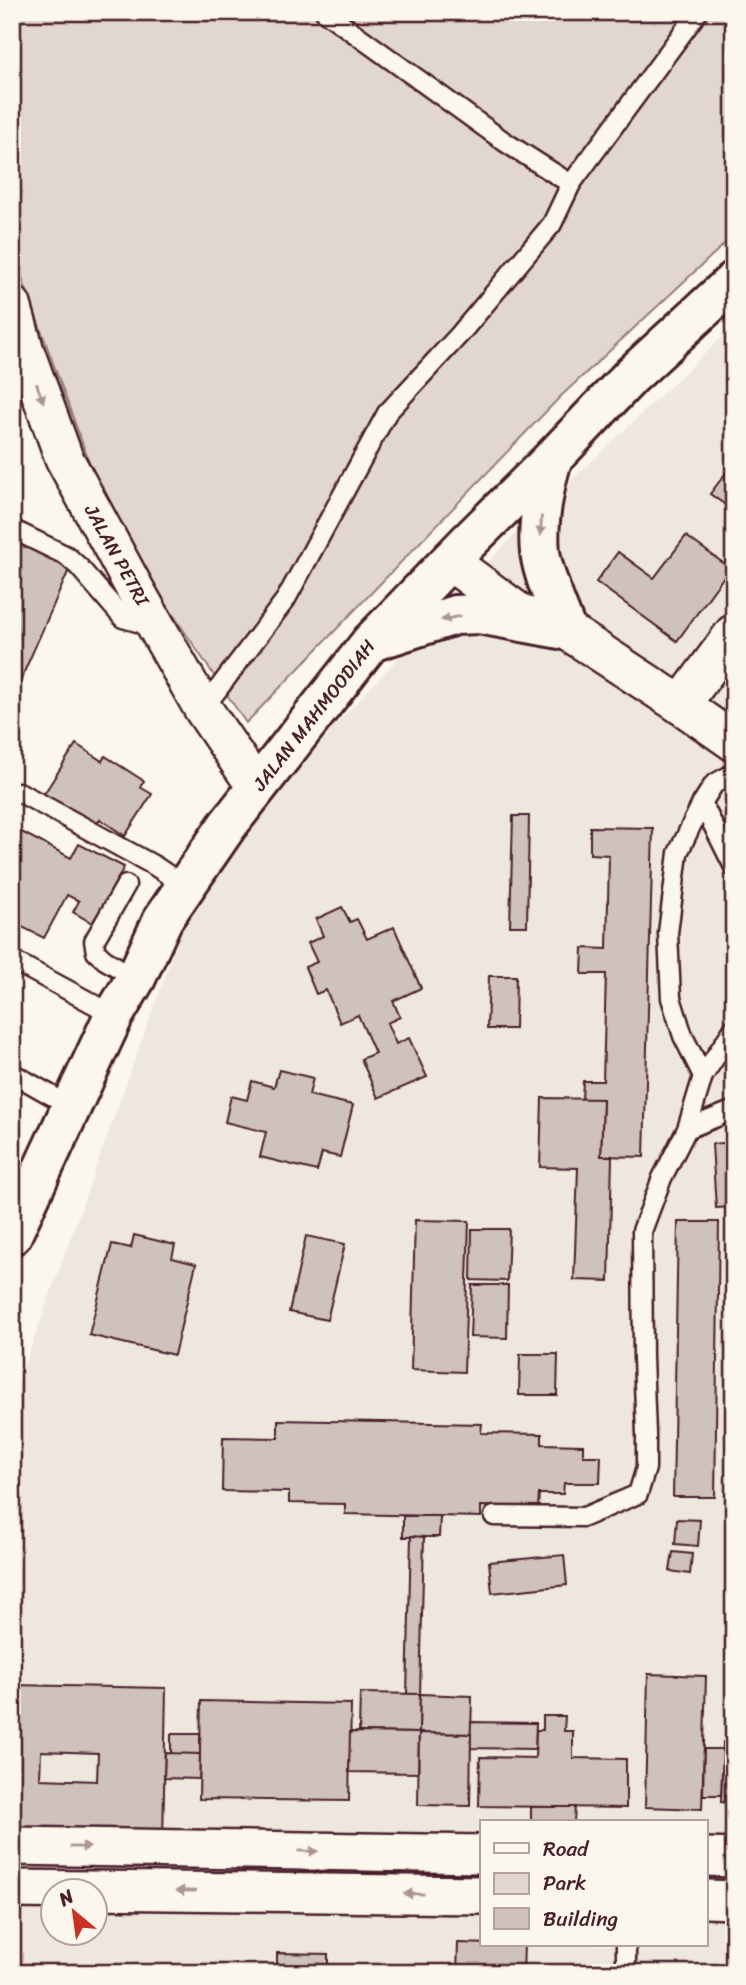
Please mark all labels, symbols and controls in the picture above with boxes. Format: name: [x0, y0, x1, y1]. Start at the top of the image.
one-way arrow: [35, 382, 46, 403]
street label: JALAN PETRI: [75, 497, 159, 613]
one-way arrow: [535, 515, 546, 537]
one-way arrow: [440, 612, 462, 623]
street label: JALAN MAHMOODIAH: [243, 631, 384, 799]
legend: [480, 1820, 708, 1946]
text: Road: [543, 1830, 590, 1868]
one-way arrow: [70, 1841, 92, 1853]
one-way arrow: [297, 1845, 319, 1857]
text: Park: [543, 1864, 586, 1902]
north arrow: [38, 1876, 108, 1946]
text: N: [51, 1880, 80, 1916]
one-way arrow: [175, 1885, 197, 1897]
one-way arrow: [402, 1888, 424, 1900]
text: Building: [543, 1900, 619, 1938]

